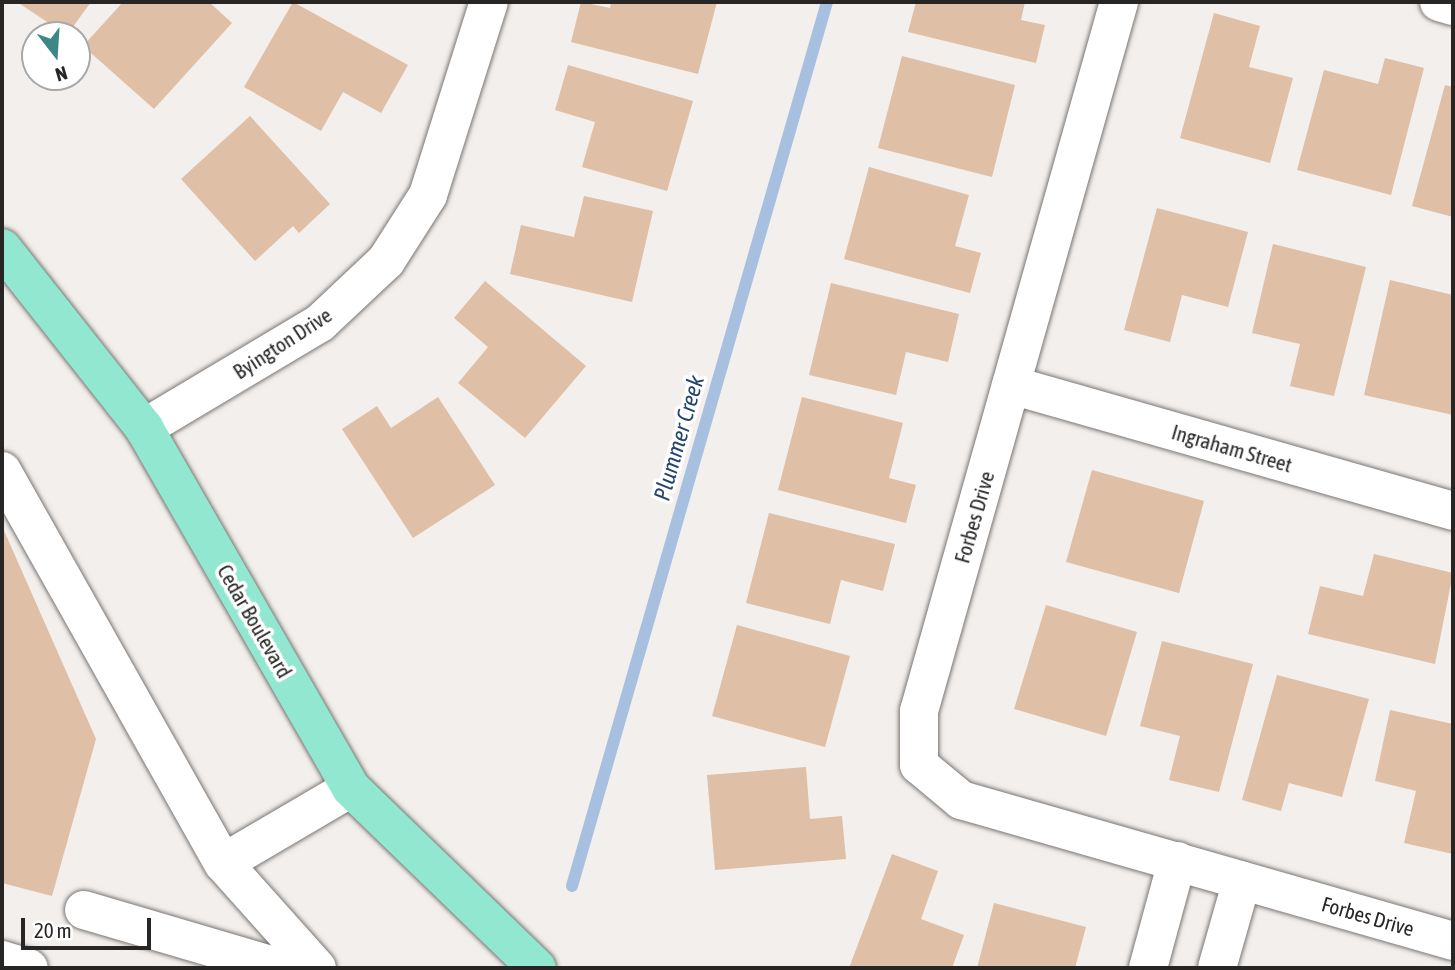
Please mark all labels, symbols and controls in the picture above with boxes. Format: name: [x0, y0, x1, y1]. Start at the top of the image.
north arrow: [21, 21, 91, 91]
text: N: [53, 62, 70, 86]
street label: Byington Drive: [228, 302, 336, 384]
water label: Plummer Creek: [648, 372, 710, 504]
street label: Ingraham Street: [1169, 419, 1295, 477]
street label: Forbes Drive: [949, 468, 999, 566]
street label: Cedar Boulevard: [212, 560, 298, 682]
street label: Forbes Drive: [1319, 891, 1417, 941]
scale bar: [24, 904, 154, 948]
text: 20 m: [34, 918, 72, 942]

